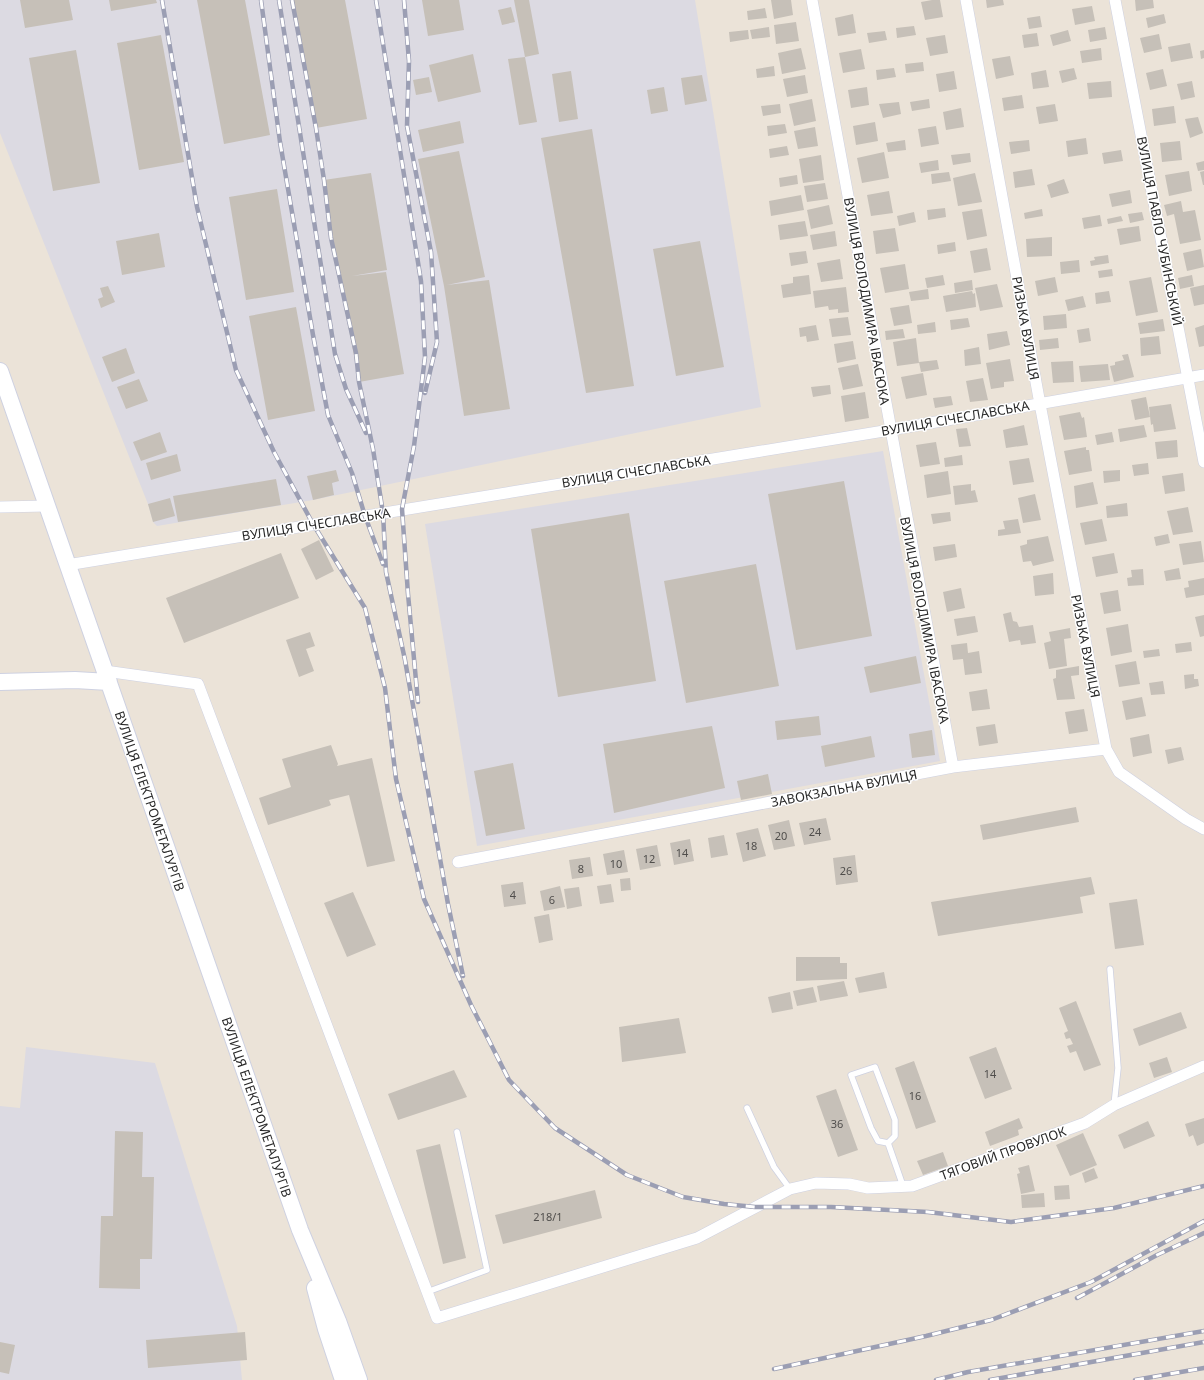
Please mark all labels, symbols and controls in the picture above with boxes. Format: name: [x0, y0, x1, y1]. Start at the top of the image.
street label: ВУЛИЦЯ ПАВЛО ЧУБИНСЬКИЙ: [1133, 135, 1187, 327]
street label: ВУЛИЦЯ ВОЛОДИМИРА ІВАСЮКА: [840, 196, 894, 407]
street label: РИЗЬКА ВУЛИЦЯ: [1008, 275, 1044, 381]
street label: ВУЛИЦЯ СІЧЕСЛАВСЬКА: [879, 396, 1031, 440]
street label: ВУЛИЦЯ СІЧЕСЛАВСЬКА: [560, 450, 712, 492]
street label: ВУЛИЦЯ СІЧЕСЛАВСЬКА: [240, 503, 392, 545]
street label: ВУЛИЦЯ ВОЛОДИМИРА ІВАСЮКА: [896, 515, 954, 726]
street label: РИЗЬКА ВУЛИЦЯ: [1067, 593, 1105, 699]
street label: ВУЛИЦЯ ЕЛЕКТРОМЕТАЛУРГІВ: [111, 708, 189, 894]
street label: ЗАВОКЗАЛЬНА ВУЛИЦЯ: [769, 765, 919, 811]
house number: 24: [809, 824, 822, 839]
house number: 20: [775, 828, 787, 843]
house number: 18: [745, 838, 757, 853]
house number: 14: [676, 845, 689, 860]
house number: 12: [643, 851, 655, 866]
house number: 10: [610, 856, 622, 871]
house number: 8: [578, 861, 584, 876]
house number: 26: [840, 863, 852, 878]
house number: 4: [510, 887, 517, 902]
house number: 6: [549, 892, 555, 907]
street label: ВУЛИЦЯ ЕЛЕКТРОМЕТАЛУРГІВ: [218, 1014, 296, 1200]
house number: 14: [984, 1066, 997, 1081]
house number: 16: [909, 1088, 921, 1103]
house number: 36: [831, 1116, 843, 1131]
street label: ТЯГОВИЙ ПРОВУЛОК: [937, 1122, 1069, 1184]
house number: 218/1: [533, 1209, 563, 1224]

